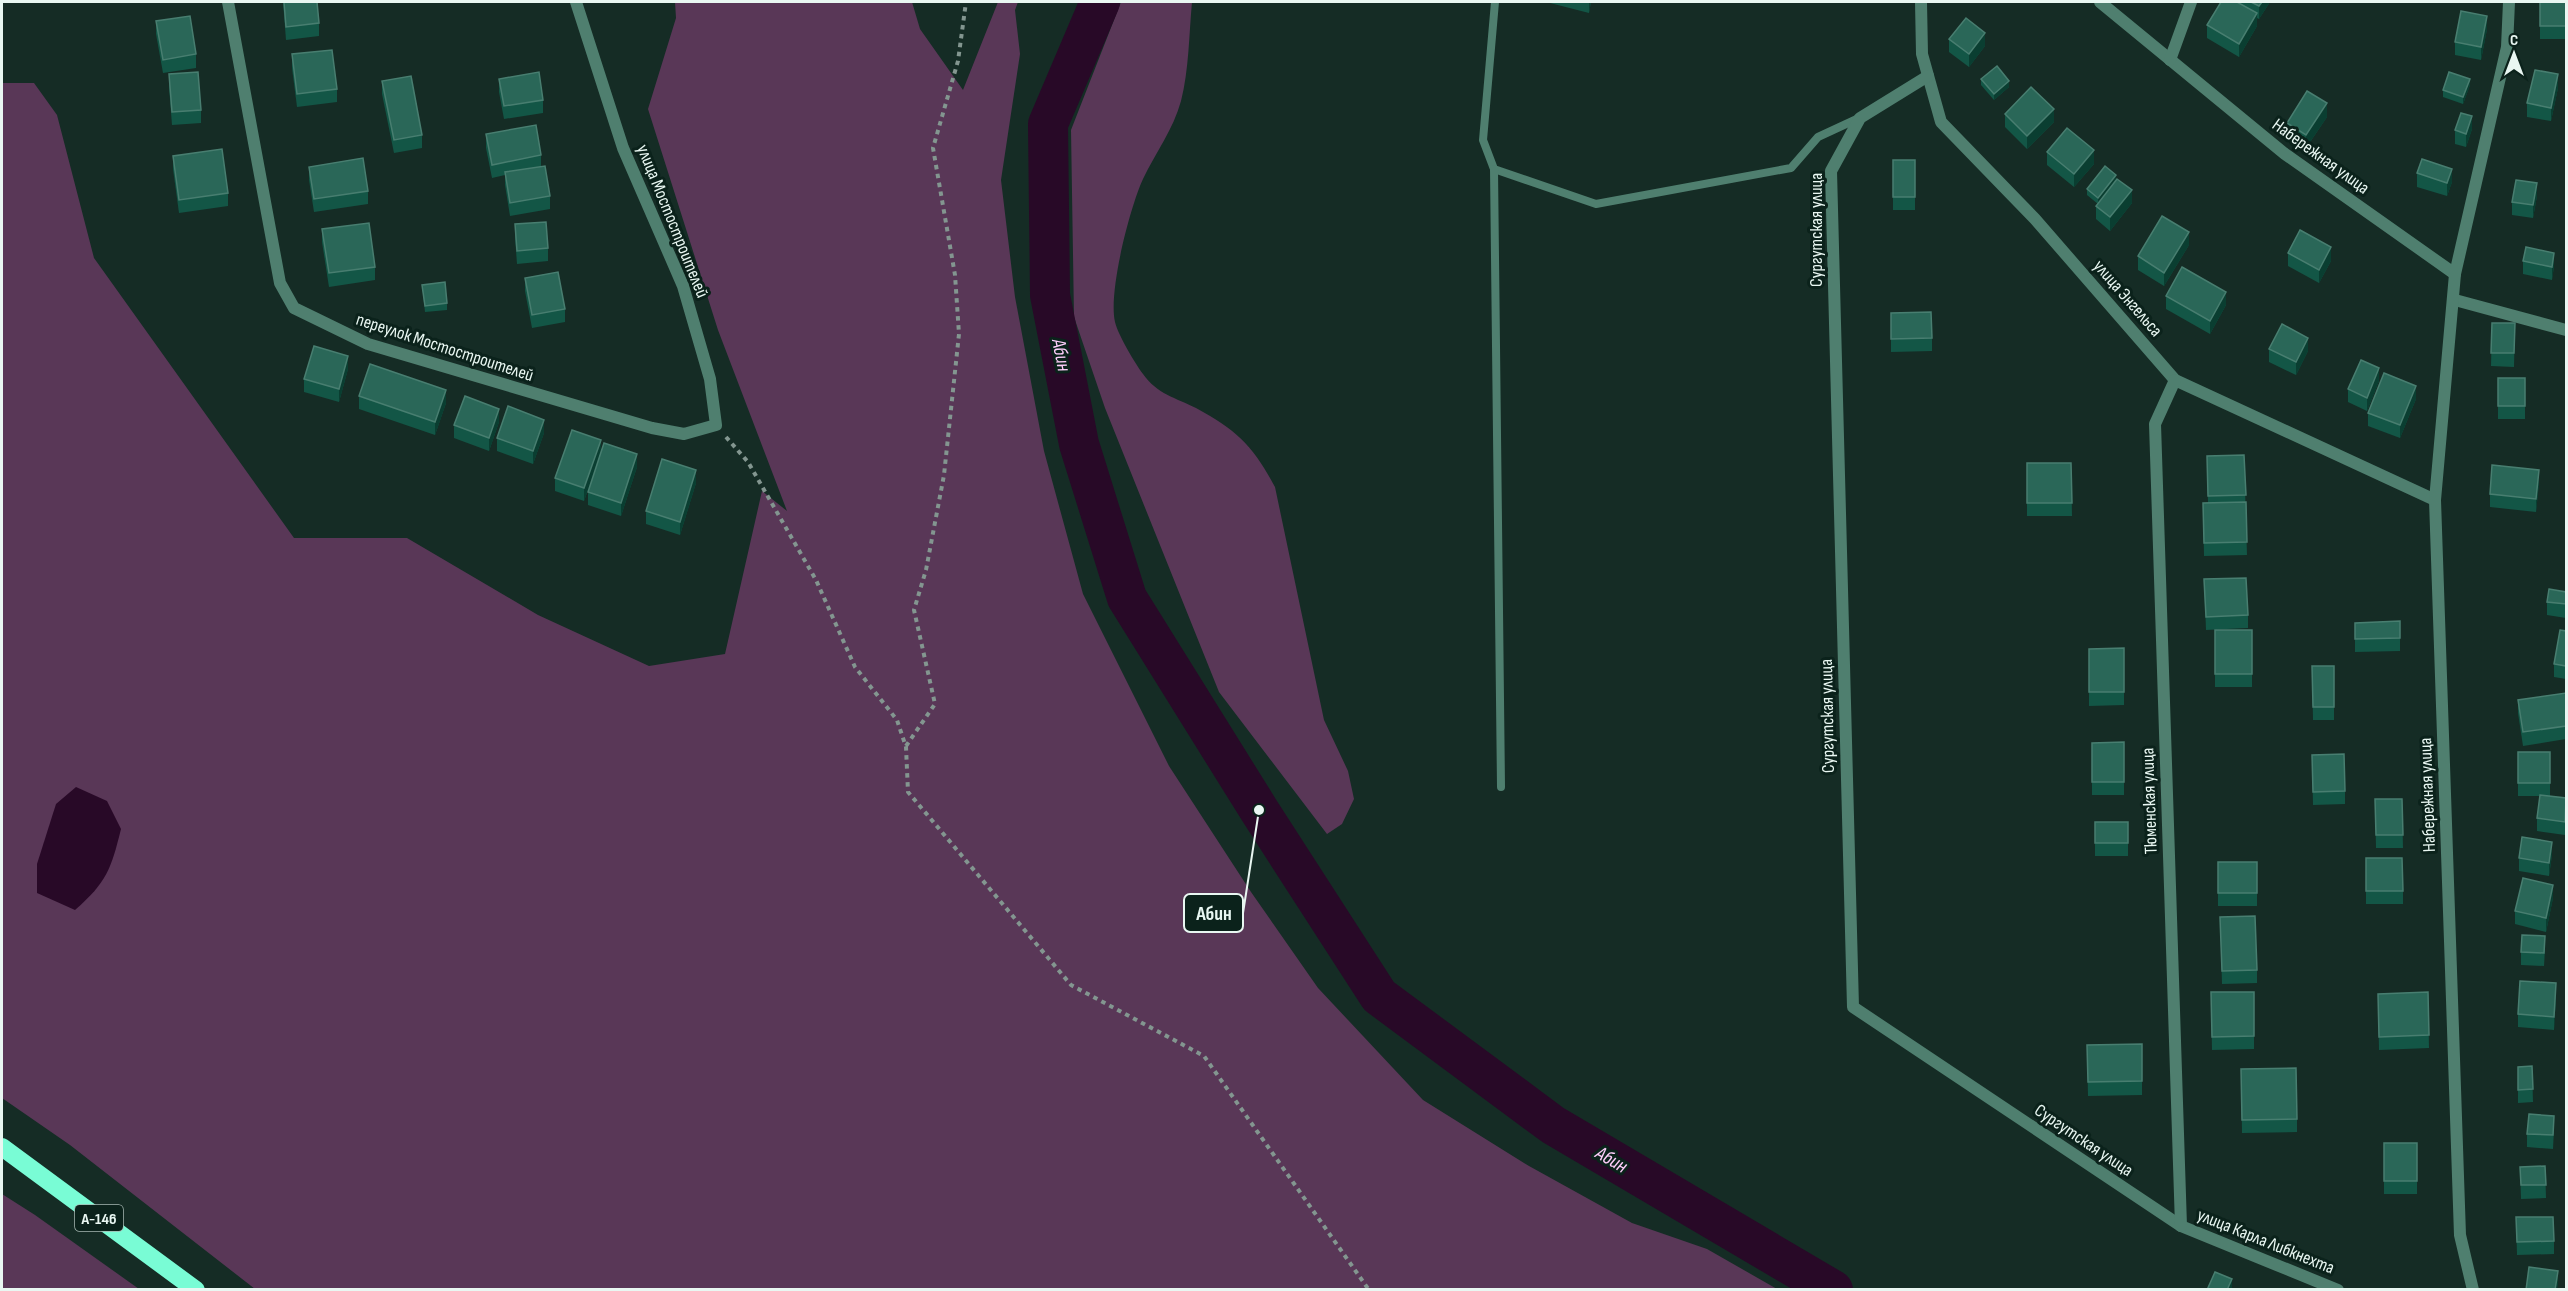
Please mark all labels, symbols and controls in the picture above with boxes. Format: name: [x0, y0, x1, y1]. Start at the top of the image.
north arrow: [2484, 24, 2544, 84]
text: С: [2510, 31, 2518, 50]
street label: Набережная улица: [2268, 114, 2373, 199]
street label: улица Мостостроителей: [632, 142, 713, 301]
street label: Сургутская улица: [1806, 173, 1827, 287]
street label: улица Энгельса: [2089, 256, 2167, 341]
street label: переулок Мостостроителей: [354, 309, 536, 386]
water label: Абин: [1046, 336, 1076, 374]
street label: Сургутская улица: [1816, 659, 1839, 773]
street label: Набережная улица: [2415, 737, 2440, 853]
street label: Тюменская улица: [2137, 747, 2162, 855]
callout: Абин: [1184, 894, 1243, 932]
text: Абин: [1195, 902, 1232, 926]
street label: Сургутская улица: [2031, 1100, 2137, 1181]
water label: Абин: [1590, 1141, 1632, 1179]
street label: улица Карла Либкнехта: [2194, 1204, 2338, 1279]
road number: А-146: [75, 1205, 123, 1231]

